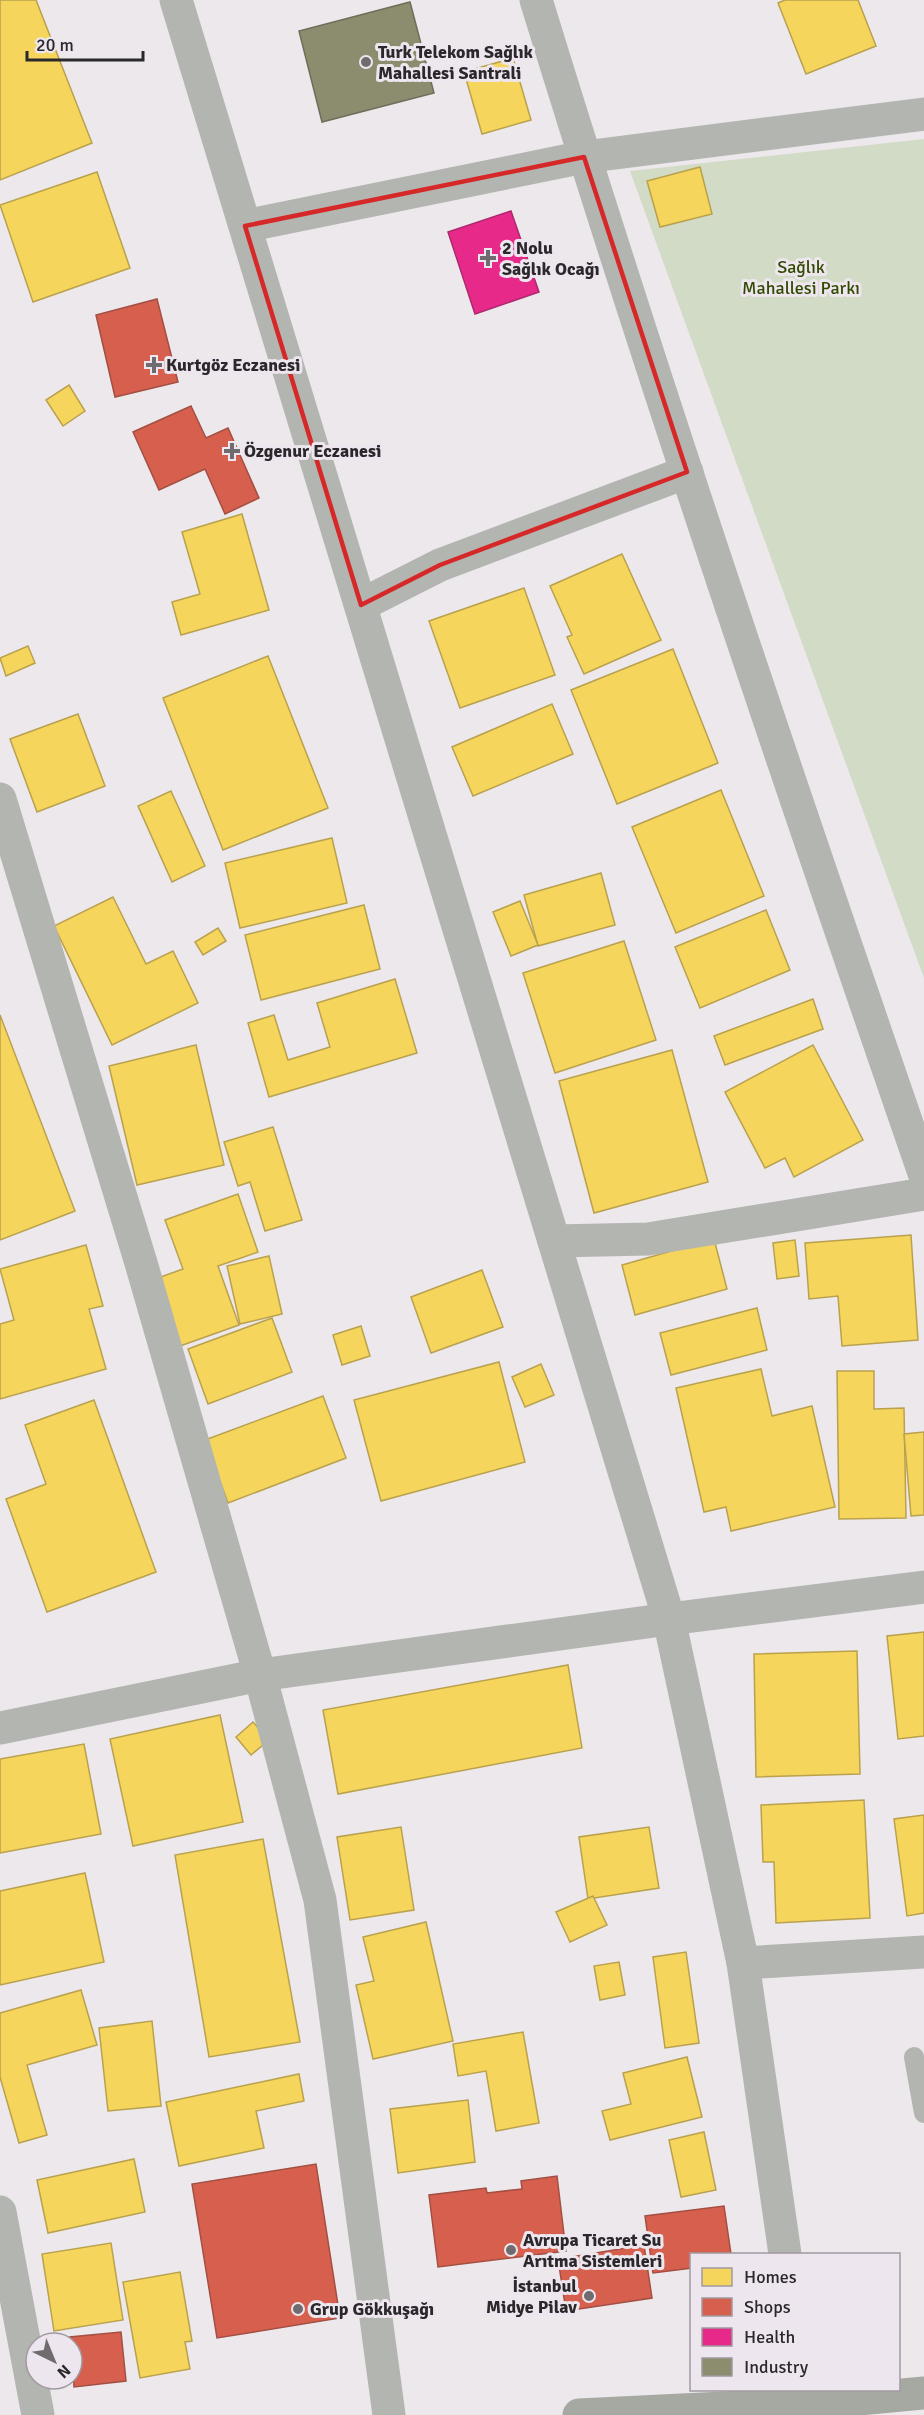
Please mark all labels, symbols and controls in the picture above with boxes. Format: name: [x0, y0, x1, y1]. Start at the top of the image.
scale bar: [27, 24, 142, 62]
text: 20 m: [36, 34, 74, 56]
place label: Turk Telekom Sağlık Mahallesi Santrali: [378, 41, 534, 84]
marker: Turk Telekom Sağlık Mahallesi Santrali: [359, 55, 373, 69]
place label: 2 Nolu Sağlık Ocağı: [502, 237, 600, 280]
marker: 2 Nolu Sağlık Ocağı: [479, 249, 497, 267]
park label: Sağlık Mahallesi Parkı: [742, 256, 860, 299]
place label: Kurtgöz Eczanesi: [166, 354, 300, 376]
marker: Kurtgöz Eczanesi: [147, 358, 161, 372]
place label: Özgenur Eczanesi: [244, 440, 381, 462]
marker: Özgenur Eczanesi: [225, 444, 239, 458]
place label: Avrupa Ticaret Su Arıtma Sistemleri: [523, 2229, 662, 2272]
marker: Avrupa Ticaret Su Arıtma Sistemleri: [504, 2243, 518, 2257]
legend: [690, 2253, 900, 2391]
text: Homes: [744, 2266, 797, 2288]
place label: İstanbul Midye Pilav: [486, 2275, 577, 2318]
marker: İstanbul Midye Pilav: [582, 2289, 596, 2303]
text: Shops: [744, 2296, 791, 2318]
place label: Grup Gökkuşağı: [310, 2298, 434, 2320]
marker: Grup Gökkuşağı: [291, 2302, 305, 2316]
text: Health: [744, 2326, 795, 2348]
north arrow: [24, 2331, 84, 2391]
text: Industry: [744, 2356, 809, 2378]
text: N: [53, 2360, 74, 2382]

